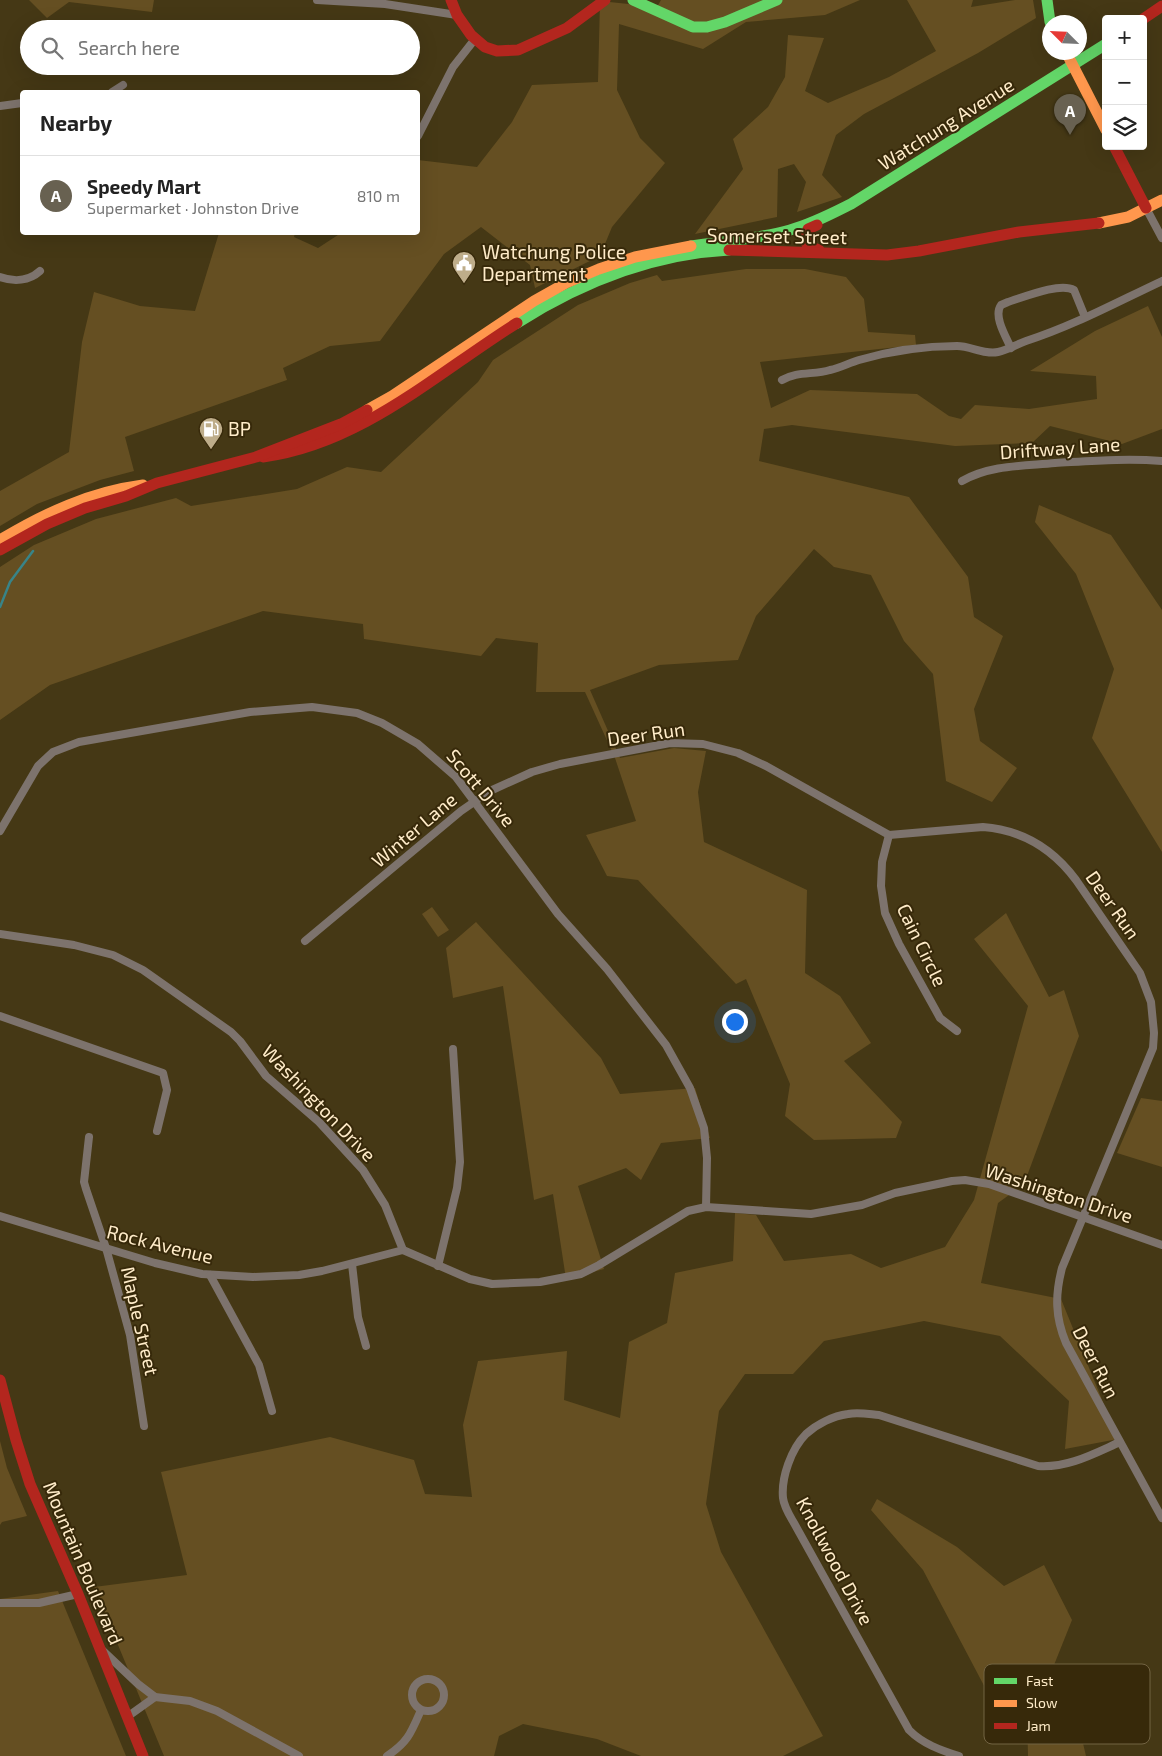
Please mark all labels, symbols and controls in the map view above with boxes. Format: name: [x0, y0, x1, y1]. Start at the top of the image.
north arrow: [1042, 15, 1087, 60]
map controls: [1102, 15, 1147, 150]
button: +: [1102, 15, 1147, 60]
search box: [20, 20, 420, 75]
icon: search: [38, 34, 66, 62]
text: Search here: [78, 36, 180, 59]
button: −: [1102, 60, 1147, 105]
street label: Watchung Avenue: [874, 73, 1018, 175]
pin: A: [1054, 94, 1086, 135]
button: layers: [1102, 105, 1147, 150]
text: Nearby: [40, 110, 112, 135]
text: Speedy Mart: [87, 175, 201, 198]
text: A: [51, 186, 61, 205]
text: 810 m: [357, 186, 400, 205]
text: Supermarket · Johnston Drive: [87, 198, 299, 217]
street label: Somerset Street: [707, 223, 847, 248]
place label: Watchung Police Department: [482, 240, 626, 285]
public building icon: Watchung Police Department: [451, 250, 477, 284]
fuel station icon: BP: [198, 416, 224, 450]
place label: BP: [228, 417, 251, 440]
street label: Driftway Lane: [999, 432, 1121, 463]
street label: Deer Run: [606, 717, 686, 750]
street label: Scott Drive: [442, 744, 521, 831]
street label: Winter Lane: [366, 787, 461, 872]
street label: Deer Run: [1082, 866, 1145, 943]
street label: Cain Circle: [893, 900, 952, 990]
your location: [722, 1009, 748, 1035]
street label: Washington Drive: [258, 1039, 381, 1166]
street label: Washington Drive: [983, 1158, 1136, 1227]
street label: Rock Avenue: [105, 1219, 216, 1268]
street label: Maple Street: [117, 1264, 164, 1378]
street label: Deer Run: [1068, 1322, 1124, 1402]
street label: Mountain Boulevard: [39, 1478, 128, 1648]
street label: Knollwood Drive: [792, 1493, 879, 1629]
legend: [984, 1664, 1150, 1744]
text: Fast: [1026, 1672, 1053, 1689]
text: Slow: [1026, 1694, 1058, 1711]
text: Jam: [1026, 1717, 1051, 1734]

